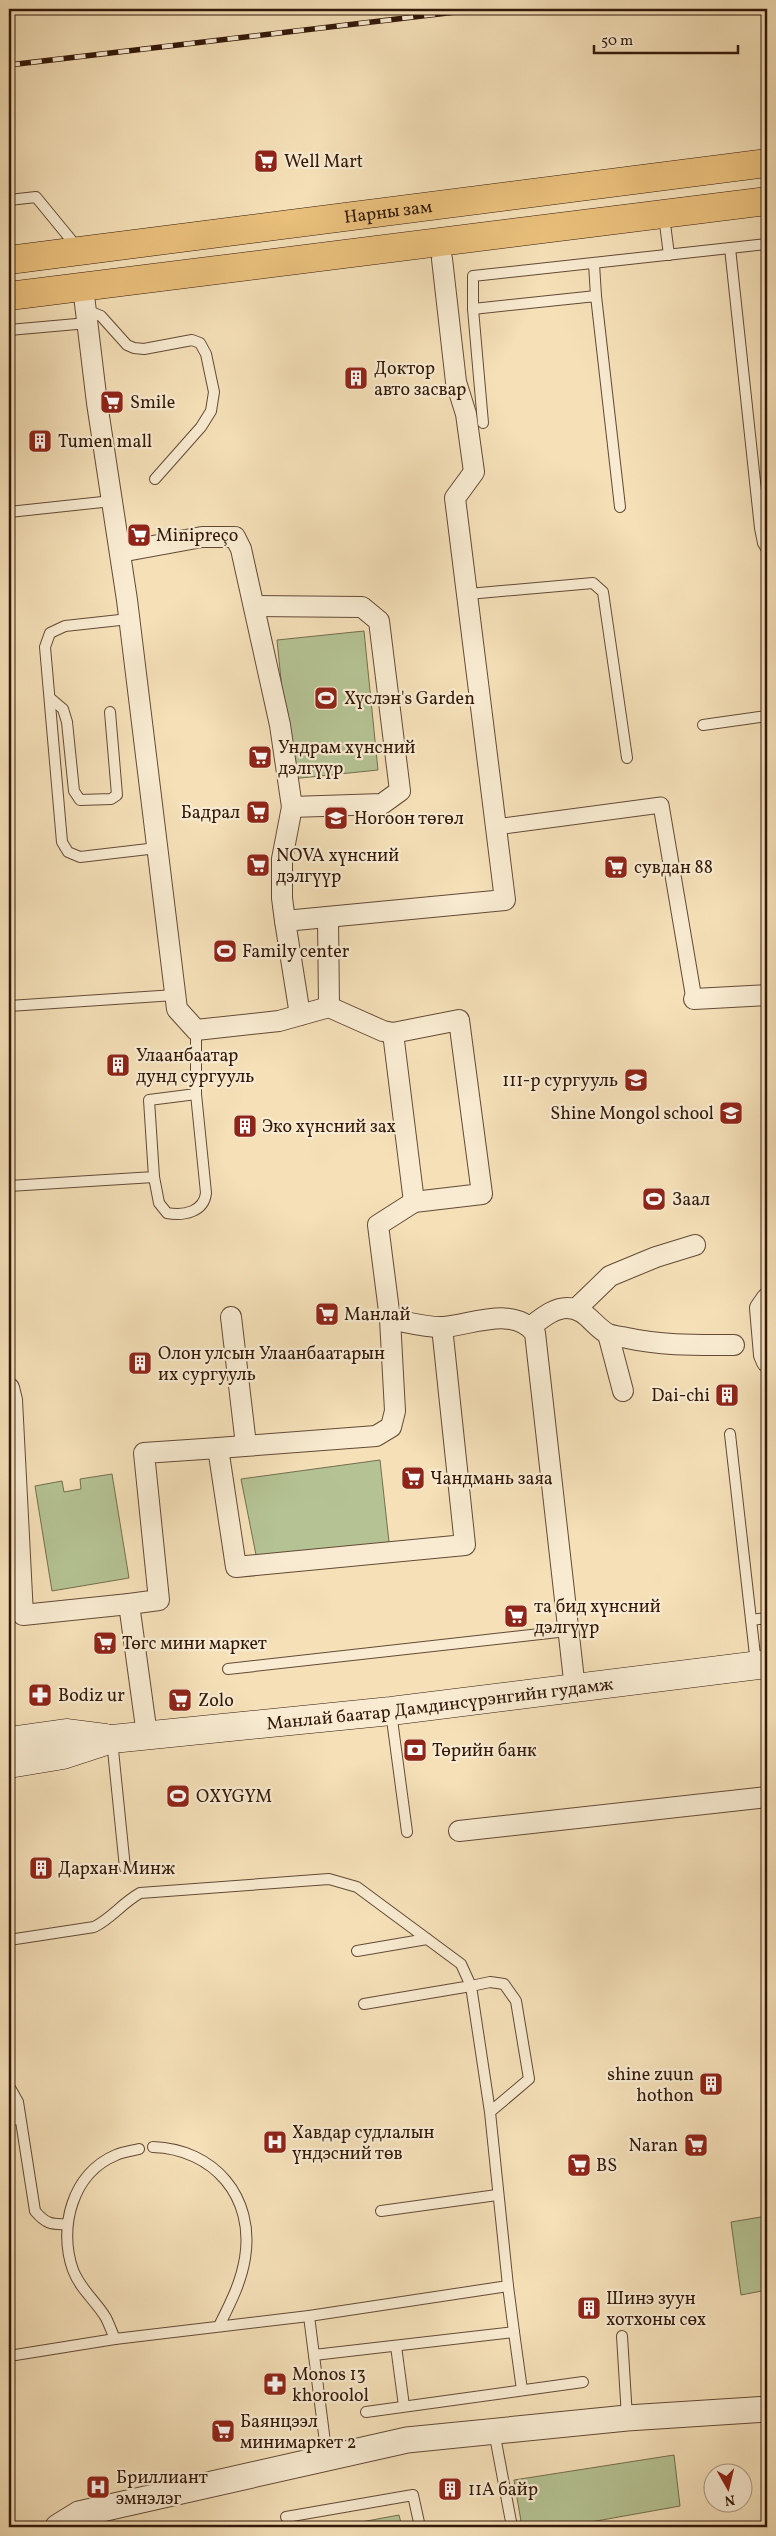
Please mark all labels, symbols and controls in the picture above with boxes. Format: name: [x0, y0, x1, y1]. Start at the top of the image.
scale bar: [594, 22, 737, 54]
text: 50 m: [601, 31, 633, 52]
supermarket icon: Well Mart: [253, 148, 279, 174]
place label: Well Mart: [284, 150, 363, 175]
street label: Нарны зам: [343, 195, 434, 231]
place label: Доктор авто засвар: [374, 357, 466, 403]
building icon: Доктор авто засвар: [343, 365, 369, 391]
supermarket icon: Smile: [99, 389, 125, 415]
place label: Smile: [130, 391, 175, 416]
building icon: Tumen mall: [27, 428, 53, 454]
place label: Tumen mall: [58, 430, 152, 455]
supermarket icon: Minipreço: [126, 522, 152, 548]
place label: Minipreço: [156, 524, 238, 549]
sports icon: Хүслэн's Garden: [313, 685, 339, 711]
place label: Хүслэн's Garden: [344, 687, 475, 712]
place label: Ундрам хүнсний дэлгүүр: [278, 736, 416, 782]
supermarket icon: Ундрам хүнсний дэлгүүр: [247, 744, 273, 770]
supermarket icon: Бадрал: [245, 799, 271, 825]
place label: Бадрал: [181, 801, 240, 826]
school or university icon: Ногоон төгөл: [323, 805, 349, 831]
place label: Ногоон төгөл: [354, 807, 464, 832]
place label: NOVA хүнсний дэлгүүр: [276, 844, 399, 890]
supermarket icon: NOVA хүнсний дэлгүүр: [245, 852, 271, 878]
supermarket icon: сувдан 88: [603, 854, 629, 880]
place label: сувдан 88: [634, 856, 713, 881]
sports icon: Family center: [212, 938, 238, 964]
place label: Family center: [242, 940, 350, 965]
place label: Улаанбаатар дунд сургууль: [136, 1044, 254, 1090]
building icon: Улаанбаатар дунд сургууль: [105, 1052, 131, 1078]
school or university icon: 111-р сургууль: [623, 1067, 649, 1093]
place label: 111-р сургууль: [502, 1069, 618, 1094]
school or university icon: Shine Mongol school: [718, 1100, 744, 1126]
place label: Shine Mongol school: [550, 1102, 714, 1127]
building icon: Эко хүнсний зах: [232, 1113, 258, 1139]
place label: Эко хүнсний зах: [262, 1115, 396, 1140]
sports icon: Заал: [641, 1186, 667, 1212]
place label: Заал: [672, 1188, 710, 1213]
supermarket icon: Манлай: [314, 1301, 340, 1327]
place label: Манлай: [344, 1303, 410, 1328]
place label: Олон улсын Улаанбаатарын их сургууль: [158, 1342, 385, 1388]
building icon: Олон улсын Улаанбаатарын их сургууль: [127, 1350, 153, 1376]
building icon: Dai-chi: [714, 1382, 740, 1408]
place label: Dai-chi: [651, 1384, 710, 1409]
supermarket icon: Чандмань заяа: [400, 1465, 426, 1491]
place label: Чандмань заяа: [430, 1467, 553, 1492]
place label: та бид хүнсний дэлгүүр: [534, 1595, 661, 1641]
supermarket icon: та бид хүнсний дэлгүүр: [503, 1603, 529, 1629]
supermarket icon: Төгс мини маркет: [92, 1630, 118, 1656]
place label: Төгс мини маркет: [122, 1632, 267, 1657]
street label: Манлай баатар Дамдинсүрэнгийн гудамж: [265, 1672, 615, 1737]
pharmacy icon: Bodiz ur: [27, 1682, 53, 1708]
place label: Bodiz ur: [58, 1684, 125, 1709]
supermarket icon: Zolo: [167, 1687, 193, 1713]
place label: Zolo: [198, 1689, 234, 1714]
bank icon: Төрийн банк: [402, 1737, 428, 1763]
place label: Төрийн банк: [432, 1739, 537, 1764]
sports icon: OXYGYM: [165, 1783, 191, 1809]
place label: OXYGYM: [196, 1785, 272, 1810]
building icon: Дархан Минж: [28, 1855, 54, 1881]
place label: Дархан Минж: [58, 1857, 175, 1882]
place label: shine zuun hothon: [607, 2063, 694, 2109]
building icon: shine zuun hothon: [698, 2071, 724, 2097]
place label: Хавдар судлалын үндэсний төв: [292, 2121, 434, 2167]
hospital icon: Хавдар судлалын үндэсний төв: [262, 2129, 288, 2155]
supermarket icon: Naran: [683, 2132, 709, 2158]
place label: Naran: [628, 2134, 678, 2159]
supermarket icon: BS: [566, 2152, 592, 2178]
place label: BS: [596, 2154, 617, 2179]
place label: Шинэ зуун хотхоны сөх: [606, 2287, 706, 2333]
building icon: Шинэ зуун хотхоны сөх: [576, 2295, 602, 2321]
place label: Monos 13 khoroolol: [292, 2363, 369, 2409]
pharmacy icon: Monos 13 khoroolol: [262, 2371, 288, 2397]
place label: Баянцээл минимаркет 2: [240, 2410, 356, 2456]
supermarket icon: Баянцээл минимаркет 2: [210, 2418, 236, 2444]
north arrow: [704, 2464, 754, 2514]
place label: Бриллиант эмнэлэг: [116, 2466, 208, 2512]
hospital icon: Бриллиант эмнэлэг: [85, 2474, 111, 2500]
building icon: 11А байр: [437, 2476, 463, 2502]
place label: 11А байр: [468, 2478, 538, 2503]
text: N: [723, 2489, 736, 2510]

